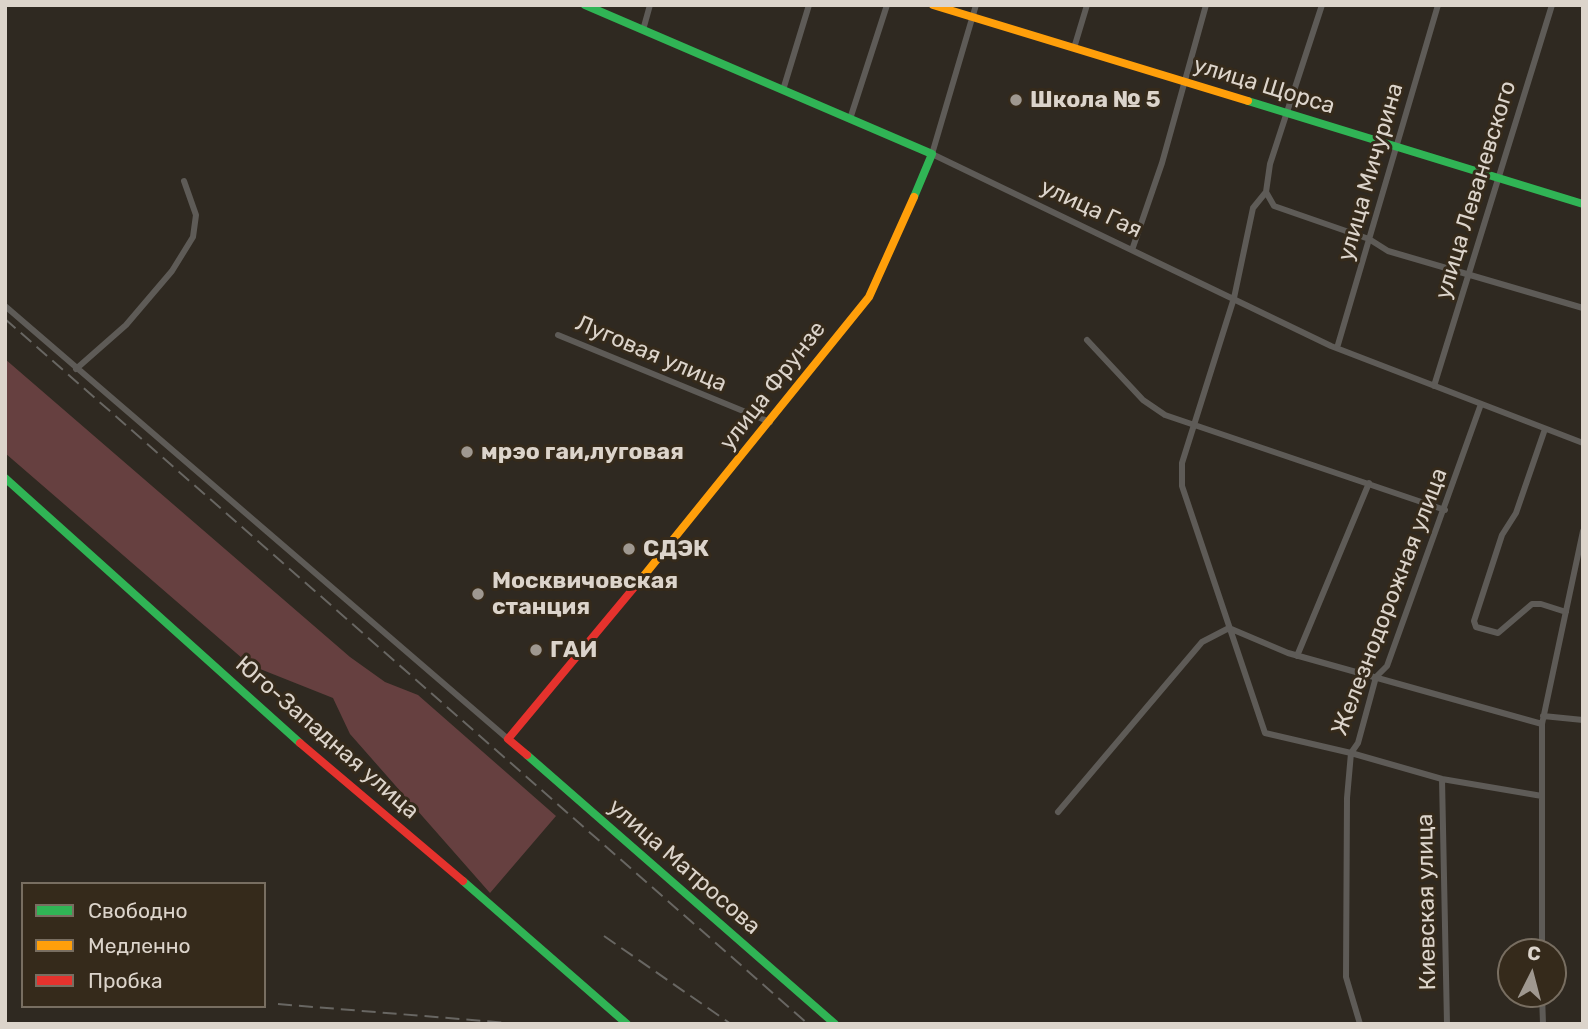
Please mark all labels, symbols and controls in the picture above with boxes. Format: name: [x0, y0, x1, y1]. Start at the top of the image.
street label: улица Щорса: [1190, 51, 1338, 121]
street label: улица Леваневского: [1430, 78, 1522, 302]
street label: улица Мичурина: [1332, 80, 1410, 264]
place label: Школа № 5: [1030, 86, 1161, 114]
marker: Школа № 5: [1008, 92, 1024, 108]
street label: улица Гая: [1036, 173, 1146, 245]
street label: Луговая улица: [571, 310, 731, 398]
street label: улица Фрунзе: [714, 316, 832, 456]
place label: мрэо гаи,луговая: [481, 438, 684, 466]
marker: мрэо гаи,луговая: [459, 444, 475, 460]
street label: Железнодорожная улица: [1326, 464, 1454, 740]
place label: СДЭК: [643, 535, 709, 563]
marker: СДЭК: [621, 541, 637, 557]
place label: Москвичовская станция: [492, 567, 678, 621]
marker: Москвичовская станция: [470, 586, 486, 602]
place label: ГАИ: [550, 636, 597, 664]
marker: ГАИ: [528, 642, 544, 658]
street label: Юго-Западная улица: [230, 651, 424, 825]
street label: улица Матросова: [602, 793, 766, 941]
street label: Киевская улица: [1412, 813, 1442, 991]
legend: [21, 882, 266, 1008]
text: Свободно: [88, 898, 188, 923]
text: Медленно: [88, 933, 191, 958]
north arrow: [1497, 938, 1567, 1008]
text: С: [1526, 941, 1542, 966]
text: Пробка: [88, 968, 163, 993]

